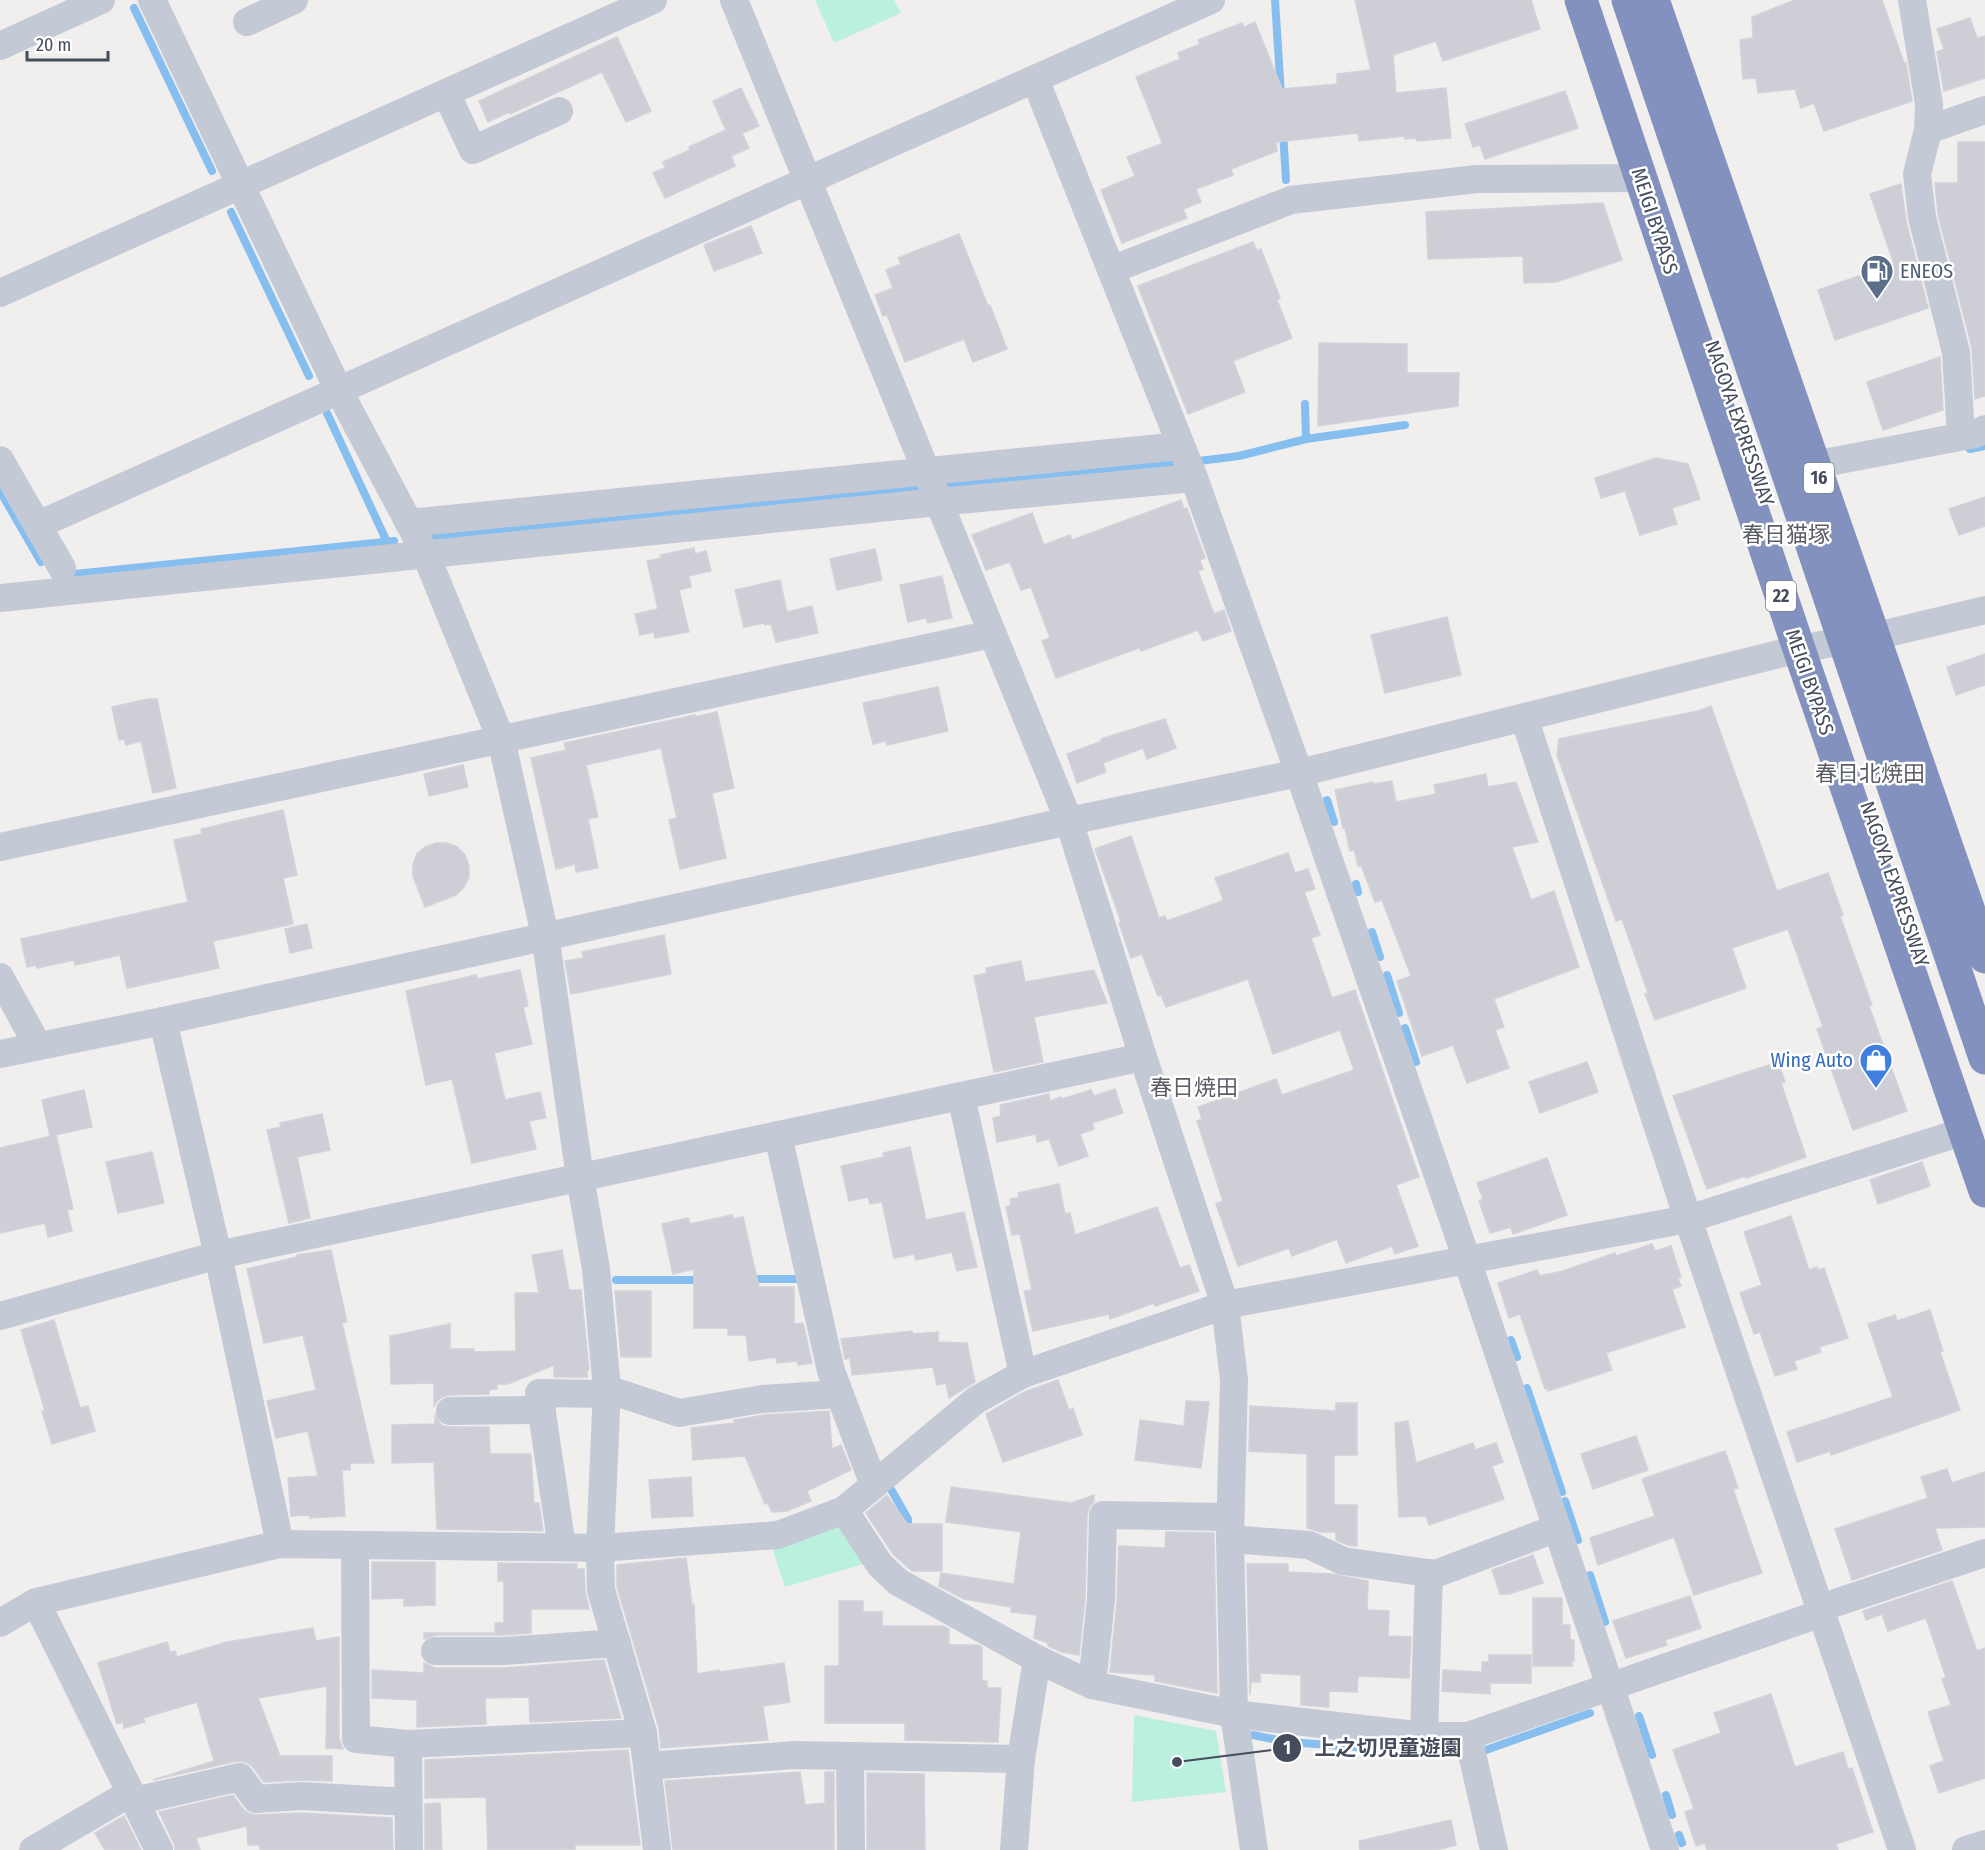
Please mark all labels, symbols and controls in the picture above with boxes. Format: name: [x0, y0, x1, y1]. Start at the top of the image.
scale bar: [27, 24, 108, 62]
text: 20 m: [36, 34, 71, 56]
street label: MEIGI BYPASS: [1627, 165, 1683, 277]
fuel station icon: ENEOS: [1859, 253, 1895, 300]
place label: ENEOS: [1900, 259, 1953, 283]
street label: NAGOYA EXPRESSWAY: [1700, 337, 1780, 509]
road number: 16: [1804, 463, 1834, 493]
district label: 春日猫塚: [1742, 521, 1830, 548]
road number: 22: [1766, 581, 1796, 611]
street label: MEIGI BYPASS: [1781, 626, 1839, 738]
district label: 春日北焼田: [1815, 760, 1925, 787]
street label: NAGOYA EXPRESSWAY: [1855, 798, 1935, 970]
shop icon: Wing Auto: [1858, 1042, 1894, 1089]
place label: Wing Auto: [1771, 1048, 1853, 1072]
district label: 春日焼田: [1150, 1074, 1238, 1101]
callout: 上之切児童遊園: [1272, 1728, 1473, 1767]
text: 上之切児童遊園: [1315, 1735, 1462, 1761]
text: 1: [1283, 1737, 1291, 1759]

